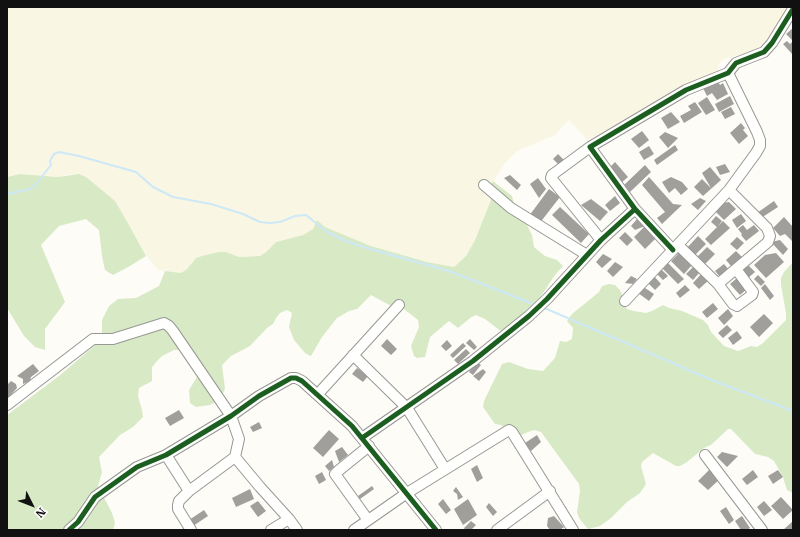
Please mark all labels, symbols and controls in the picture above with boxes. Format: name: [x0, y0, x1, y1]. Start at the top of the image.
north arrow: [12, 485, 52, 525]
text: N: [33, 505, 49, 521]

